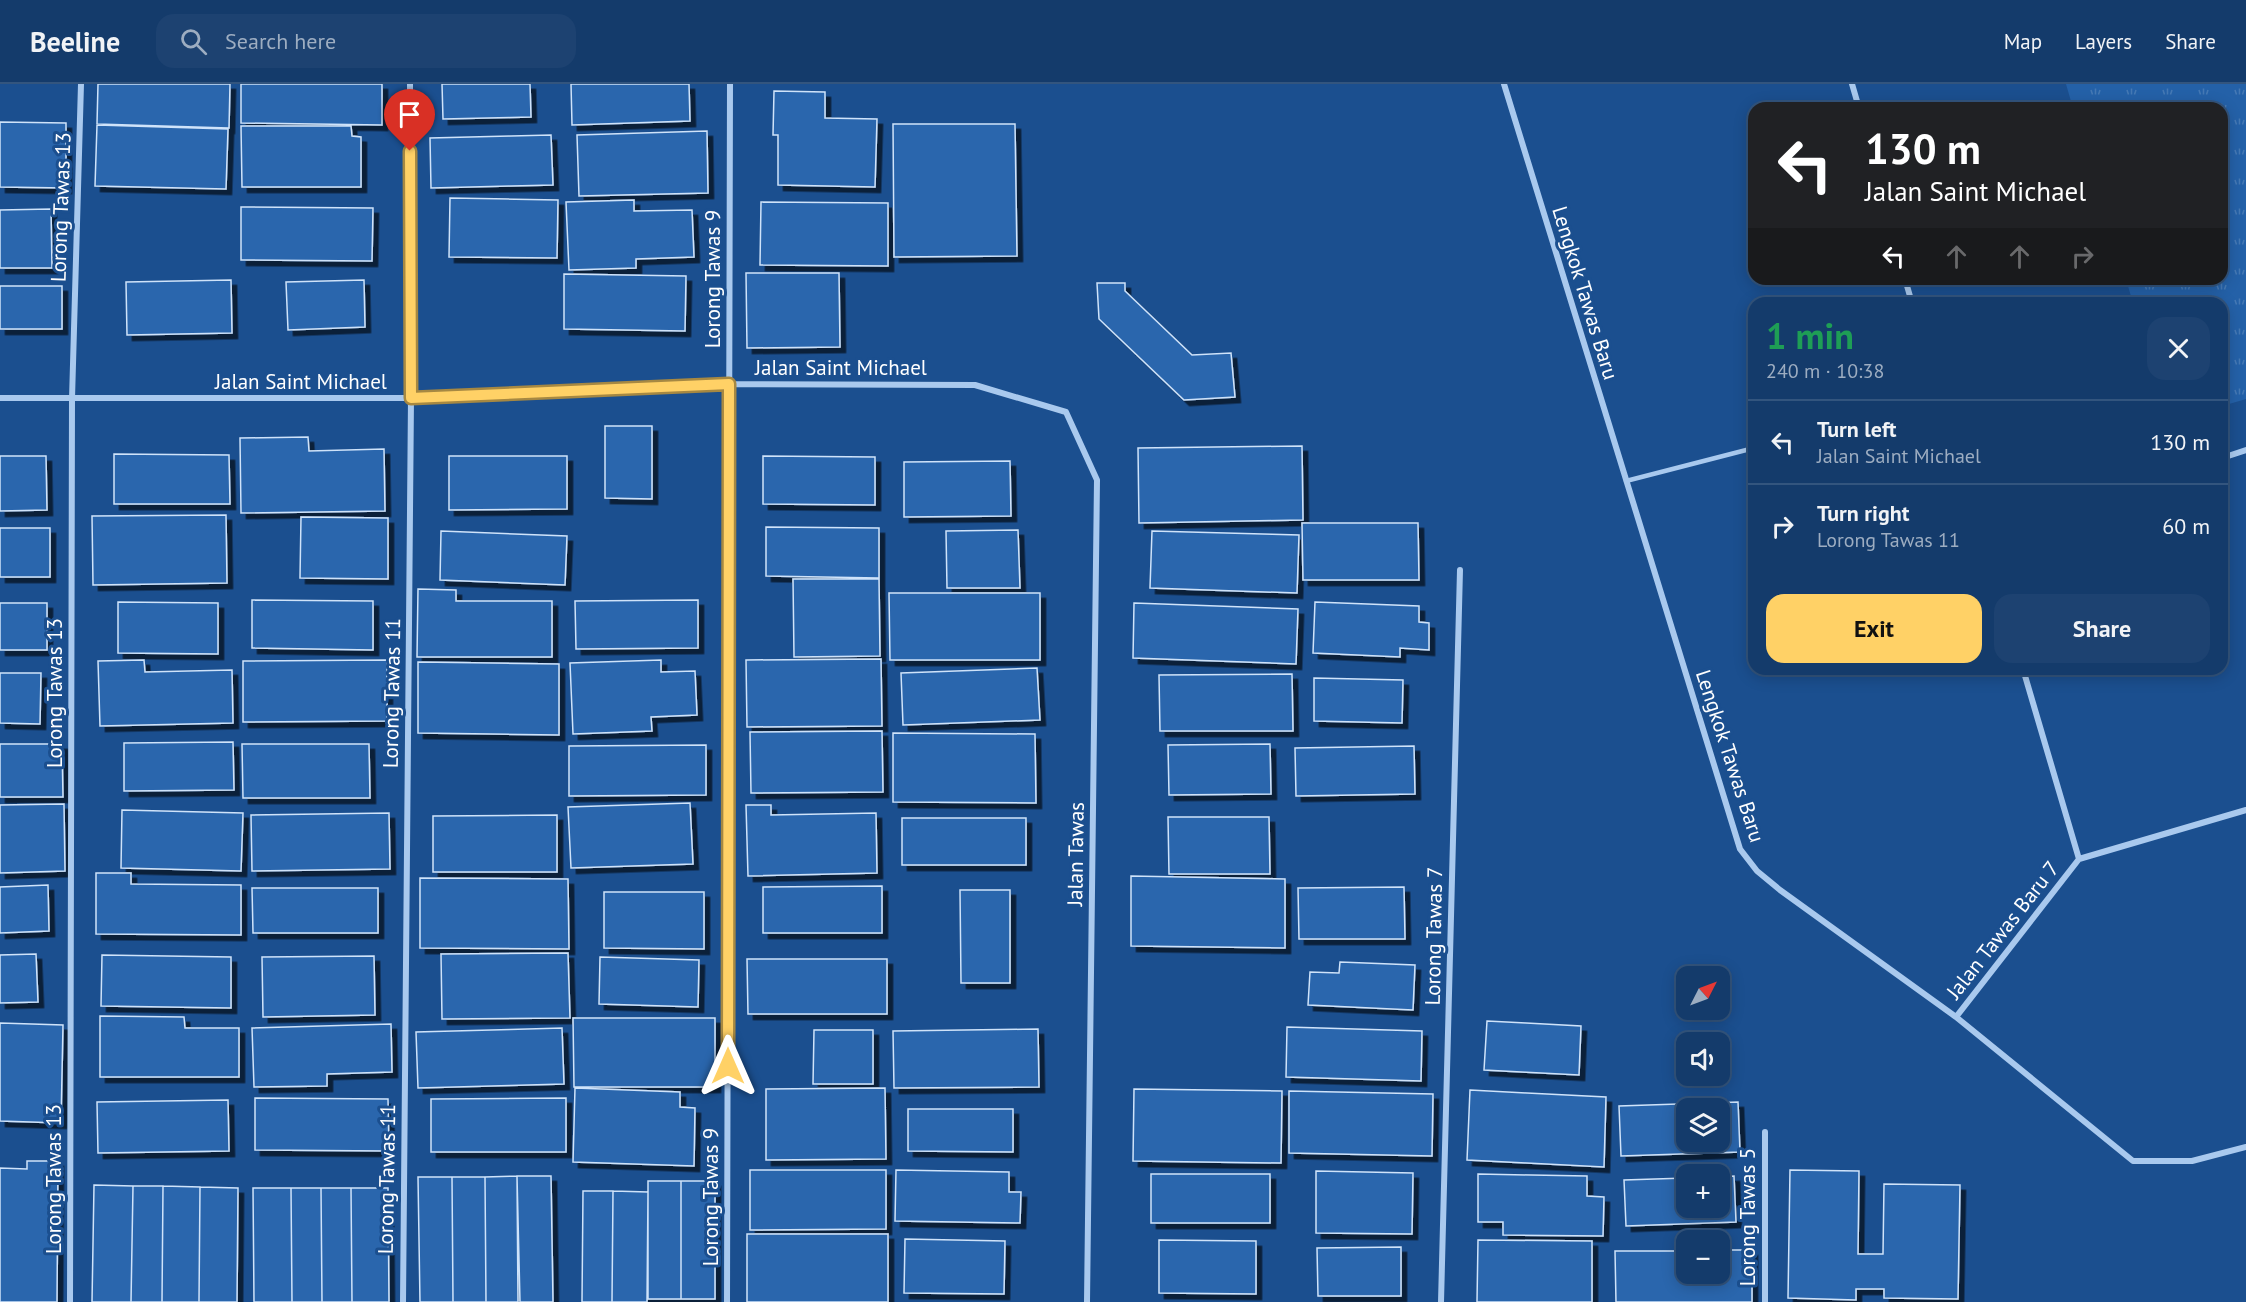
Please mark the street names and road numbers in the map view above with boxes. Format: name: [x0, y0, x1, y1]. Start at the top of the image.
street label: Lorong Tawas 13: [44, 132, 77, 282]
street label: Lengkok Tawas Baru: [1546, 203, 1625, 383]
street label: Lorong Tawas 9: [699, 210, 726, 348]
street label: Jalan Saint Michael: [754, 354, 927, 381]
street label: Jalan Saint Michael: [214, 368, 387, 395]
street label: Lorong Tawas 13: [41, 618, 68, 768]
street label: Lorong Tawas 11: [377, 618, 406, 768]
street label: Lengkok Tawas Baru: [1690, 666, 1771, 846]
street label: Jalan Tawas: [1061, 802, 1090, 907]
street label: Jalan Tawas Baru 7: [1940, 855, 2065, 1005]
street label: Lorong Tawas 7: [1419, 866, 1448, 1006]
street label: Lorong Tawas 13: [40, 1104, 67, 1254]
street label: Lorong Tawas 11: [372, 1104, 401, 1254]
street label: Lorong Tawas 9: [697, 1128, 724, 1266]
street label: Lorong Tawas 5: [1734, 1148, 1761, 1286]

